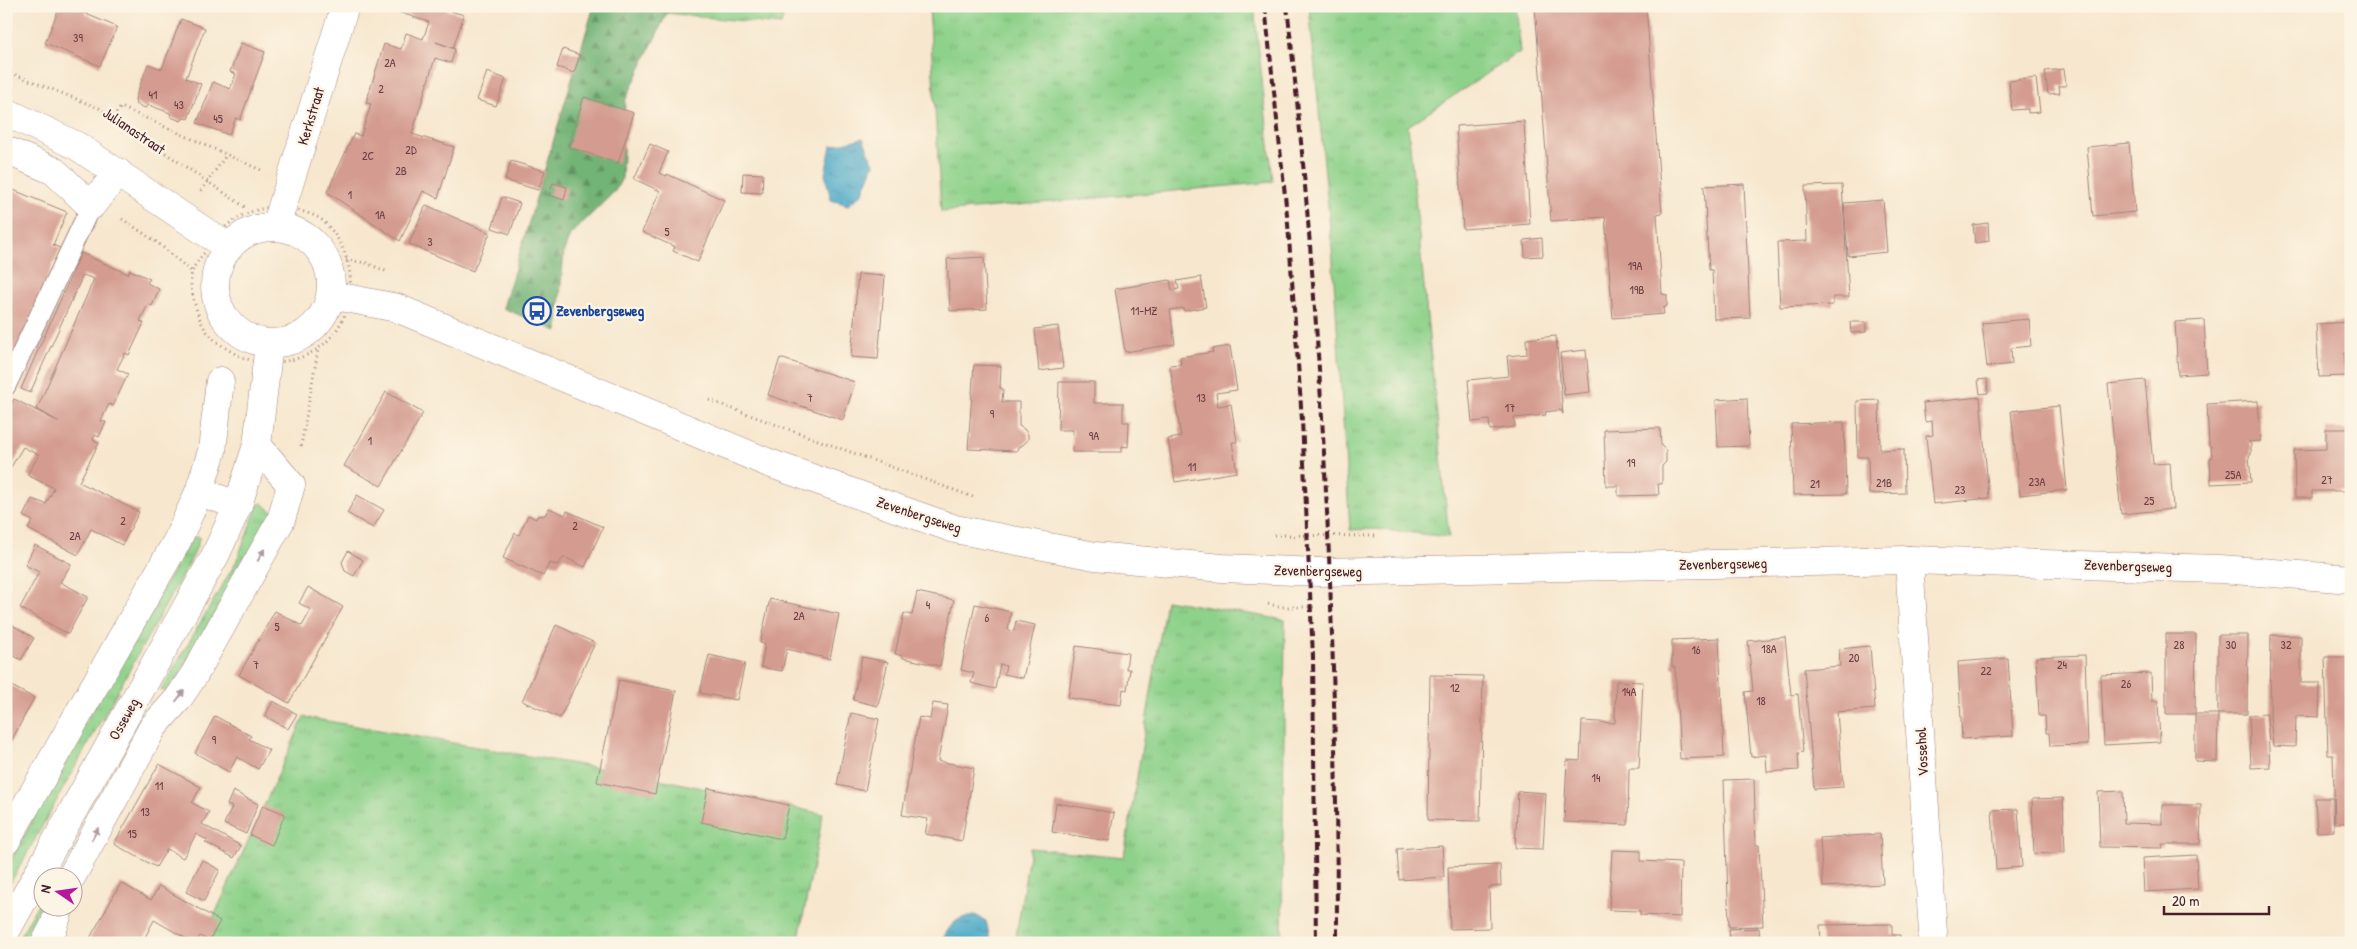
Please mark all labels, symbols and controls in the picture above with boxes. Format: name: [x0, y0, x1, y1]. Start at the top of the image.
house number: 39: [73, 29, 83, 46]
house number: 2A: [384, 54, 396, 71]
house number: 2: [378, 80, 384, 97]
street label: Kerkstraat: [292, 84, 329, 147]
house number: 41: [149, 86, 157, 103]
house number: 43: [174, 96, 184, 113]
street label: Julianastraat: [99, 102, 170, 160]
house number: 45: [213, 110, 223, 127]
house number: 2D: [405, 141, 417, 158]
house number: 2C: [362, 147, 375, 164]
house number: 2B: [395, 162, 407, 179]
house number: 1: [348, 186, 352, 203]
house number: 1A: [375, 206, 385, 223]
house number: 5: [664, 223, 670, 240]
house number: 3: [427, 233, 433, 250]
house number: 19A: [1628, 257, 1642, 274]
house number: 19B: [1630, 281, 1644, 298]
bus stop icon: Zevenbergseweg: [522, 296, 552, 326]
place label: Zevenbergseweg: [556, 300, 645, 322]
house number: 11-MZ: [1131, 302, 1157, 319]
house number: 7: [807, 389, 813, 406]
house number: 13: [1196, 389, 1206, 406]
house number: 17: [1505, 399, 1515, 416]
house number: 9: [990, 405, 995, 422]
house number: 9A: [1089, 427, 1099, 444]
house number: 1: [368, 432, 372, 449]
house number: 19: [1627, 454, 1636, 471]
house number: 11: [1188, 458, 1196, 475]
house number: 25A: [2225, 466, 2241, 483]
house number: 27: [2321, 471, 2333, 488]
house number: 23A: [2029, 473, 2046, 490]
house number: 21B: [1876, 474, 1892, 491]
house number: 21: [1810, 475, 1820, 492]
house number: 23: [1955, 481, 1966, 498]
street label: Zevenbergseweg: [874, 491, 965, 538]
house number: 25: [2144, 492, 2154, 509]
house number: 2: [120, 512, 126, 529]
house number: 2: [572, 517, 578, 534]
house number: 2A: [69, 527, 81, 544]
one-way arrow: [257, 548, 265, 563]
street label: Zevenbergseweg: [1679, 552, 1768, 575]
street label: Zevenbergseweg: [2084, 553, 2173, 578]
street label: Zevenbergseweg: [1274, 559, 1363, 582]
house number: 4: [926, 596, 931, 613]
house number: 2A: [793, 607, 805, 624]
house number: 6: [985, 609, 990, 626]
house number: 5: [274, 618, 280, 635]
house number: 28: [2174, 636, 2184, 653]
house number: 30: [2226, 636, 2236, 653]
house number: 32: [2281, 636, 2292, 653]
house number: 18A: [1761, 640, 1777, 657]
house number: 16: [1691, 641, 1701, 658]
house number: 20: [1849, 649, 1860, 666]
house number: 7: [253, 656, 259, 673]
house number: 24: [2057, 656, 2068, 673]
house number: 22: [1980, 662, 1992, 679]
house number: 26: [2121, 675, 2131, 692]
house number: 12: [1450, 679, 1460, 696]
house number: 14A: [1622, 683, 1636, 700]
one-way arrow: [174, 690, 185, 703]
house number: 18: [1756, 692, 1766, 709]
street label: Osseweg: [103, 694, 144, 744]
street label: Vossehol: [1910, 727, 1933, 777]
house number: 9: [212, 731, 217, 748]
house number: 14: [1592, 769, 1601, 786]
house number: 11: [155, 777, 163, 794]
house number: 13: [140, 803, 150, 820]
house number: 15: [127, 825, 137, 842]
one-way arrow: [91, 826, 99, 841]
north arrow: [32, 866, 82, 916]
text: N: [35, 883, 55, 895]
scale bar: [2164, 884, 2270, 916]
text: 20 m: [2172, 890, 2199, 911]

